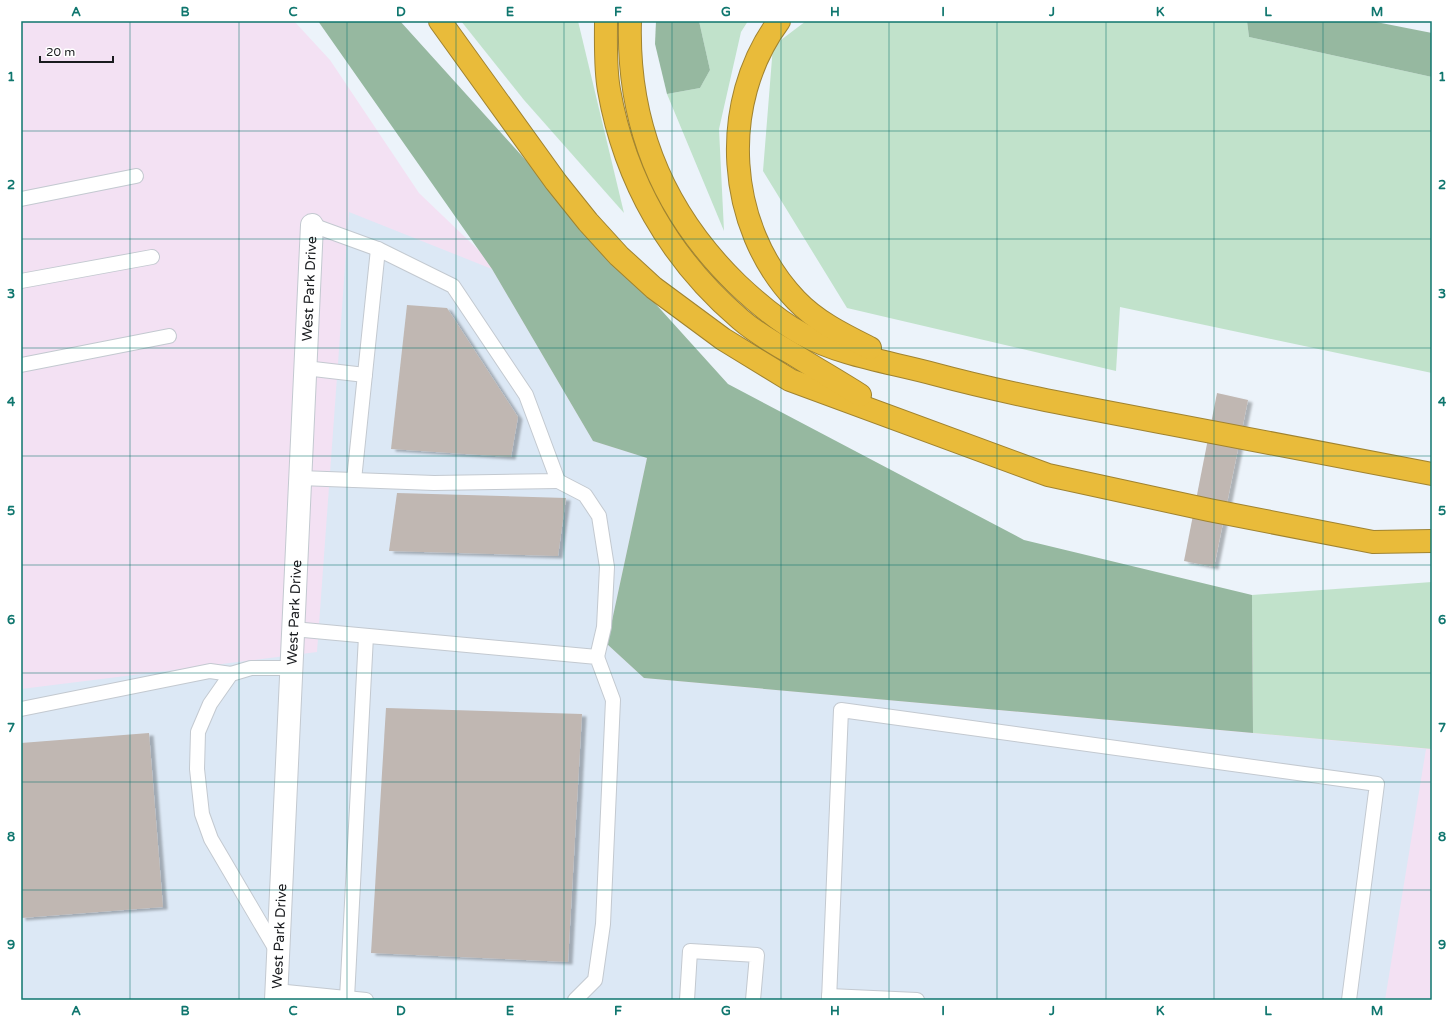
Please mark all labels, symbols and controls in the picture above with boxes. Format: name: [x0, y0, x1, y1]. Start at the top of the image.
text: A: [71, 4, 81, 20]
text: B: [180, 4, 190, 20]
text: C: [288, 4, 298, 20]
text: D: [396, 4, 406, 20]
text: E: [506, 4, 514, 20]
text: F: [614, 4, 622, 20]
text: G: [721, 4, 731, 20]
text: H: [830, 4, 840, 20]
text: I: [941, 4, 945, 20]
text: J: [1048, 4, 1055, 20]
text: K: [1156, 4, 1165, 20]
text: L: [1264, 4, 1272, 20]
text: M: [1371, 4, 1383, 20]
scale bar: [40, 38, 113, 64]
text: 20 m: [46, 45, 75, 59]
text: 1: [7, 69, 15, 85]
text: 1: [1438, 69, 1446, 85]
text: 2: [7, 177, 15, 193]
text: 2: [1438, 177, 1446, 193]
street label: West Park Drive: [299, 236, 320, 342]
text: 3: [7, 286, 15, 302]
text: 3: [1438, 286, 1446, 302]
text: 4: [7, 394, 16, 410]
text: 4: [1438, 394, 1447, 410]
text: 5: [7, 503, 15, 519]
text: 5: [1438, 503, 1446, 519]
street label: West Park Drive: [284, 559, 305, 665]
text: 6: [7, 612, 15, 628]
text: 6: [1438, 612, 1446, 628]
text: 7: [7, 720, 15, 736]
text: 7: [1438, 720, 1446, 736]
text: 8: [7, 829, 15, 845]
text: 8: [1438, 829, 1446, 845]
street label: West Park Drive: [269, 883, 290, 989]
text: 9: [7, 937, 15, 953]
text: 9: [1438, 937, 1446, 953]
text: A: [71, 1003, 81, 1019]
text: B: [180, 1003, 190, 1019]
text: C: [288, 1003, 298, 1019]
text: D: [396, 1003, 406, 1019]
text: E: [506, 1003, 514, 1019]
text: F: [614, 1003, 622, 1019]
text: G: [721, 1003, 731, 1019]
text: H: [830, 1003, 840, 1019]
text: I: [941, 1003, 945, 1019]
text: J: [1048, 1003, 1055, 1019]
text: K: [1156, 1003, 1165, 1019]
text: L: [1264, 1003, 1272, 1019]
text: M: [1371, 1003, 1383, 1019]

